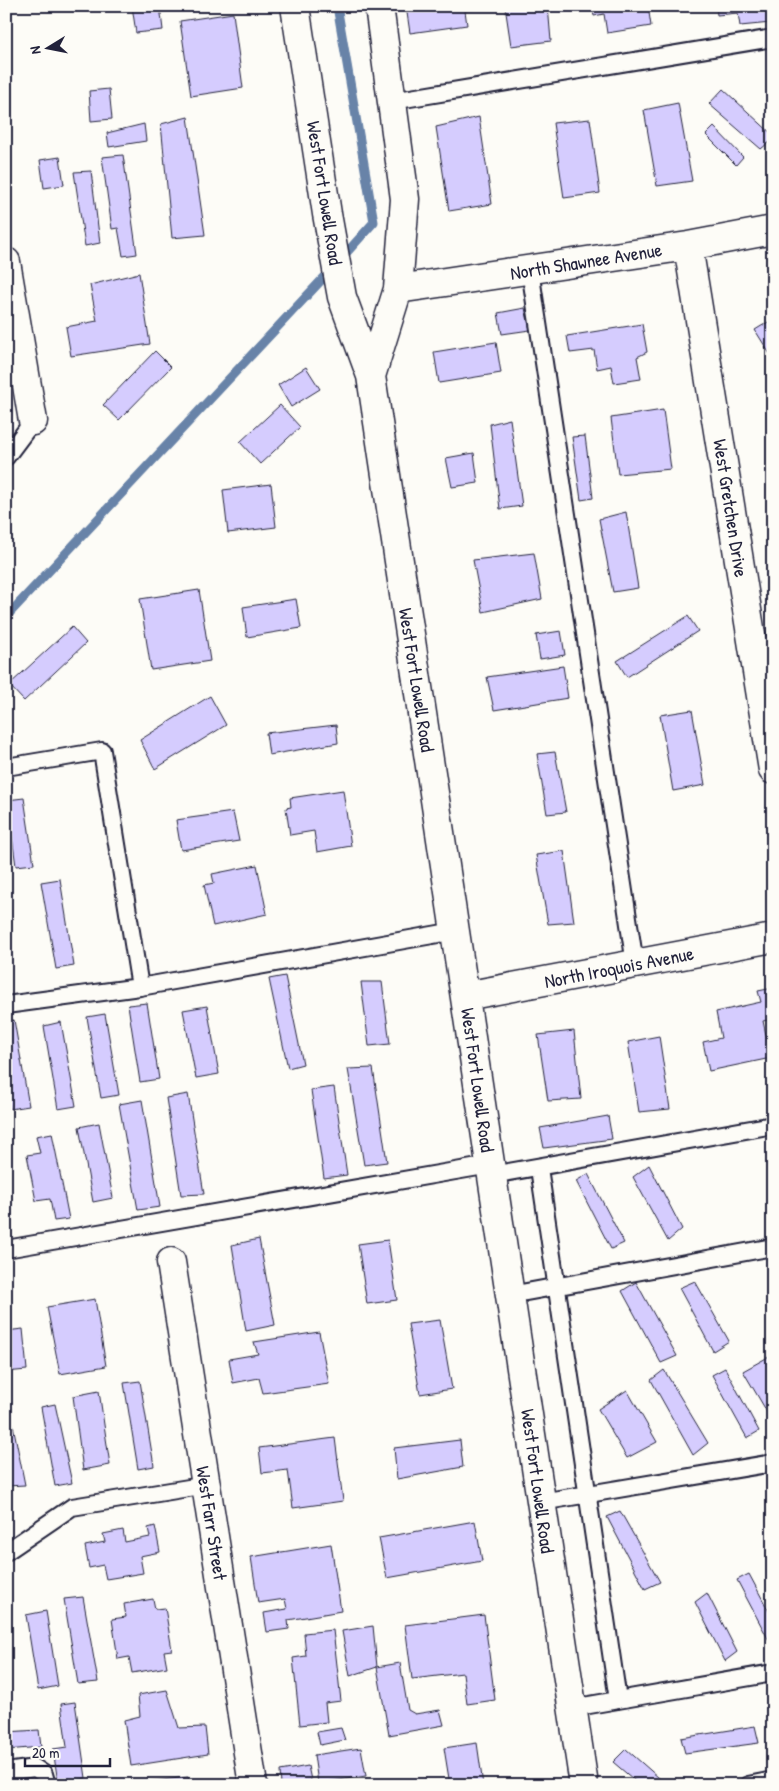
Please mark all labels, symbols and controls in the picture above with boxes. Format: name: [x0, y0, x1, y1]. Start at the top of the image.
north arrow: [22, 22, 72, 72]
text: N: [25, 44, 45, 56]
street label: West Fort Lowell Road: [301, 119, 349, 267]
street label: North Shawnee Avenue: [508, 236, 664, 286]
street label: West Gretchen Drive: [707, 437, 755, 579]
street label: West Fort Lowell Road: [393, 606, 441, 754]
street label: North Iroquois Avenue: [542, 940, 696, 994]
street label: West Fort Lowell Road: [455, 1006, 501, 1154]
street label: West Fort Lowell Road: [515, 1407, 561, 1555]
street label: West Farr Street: [190, 1464, 234, 1582]
scale bar: [25, 1736, 110, 1768]
text: 20 m: [32, 1742, 59, 1763]

